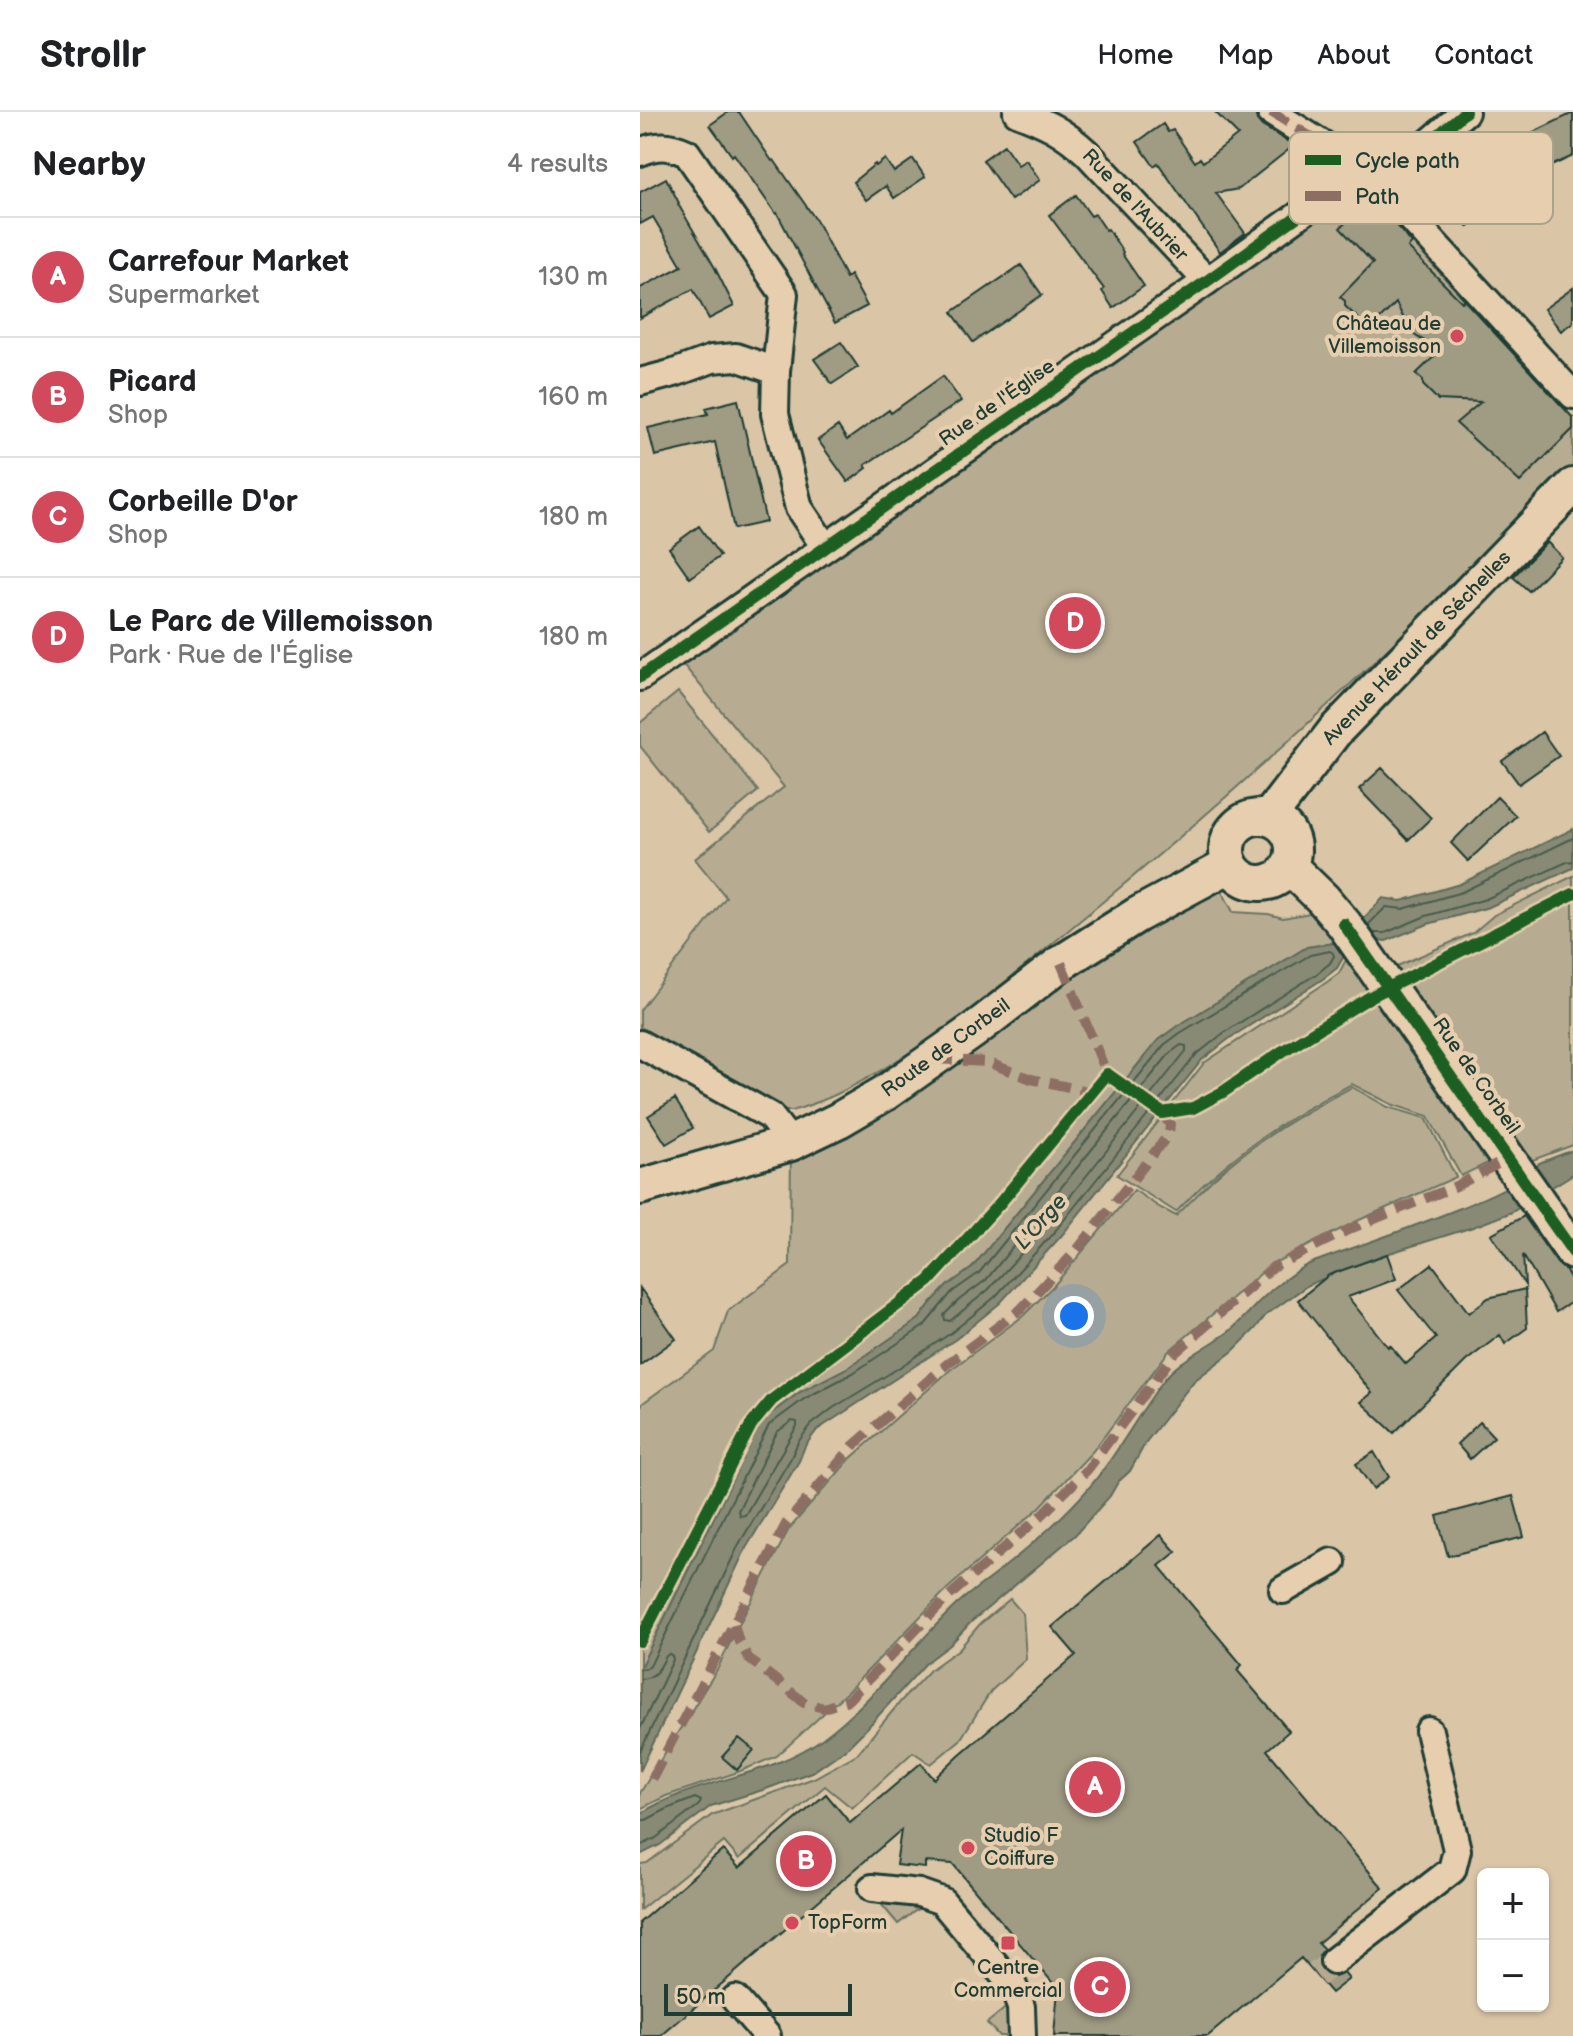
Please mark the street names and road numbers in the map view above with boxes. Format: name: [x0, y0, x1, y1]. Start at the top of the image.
street label: Rue de l'Aubrier: [1077, 144, 1194, 267]
street label: Rue de l'Église: [934, 353, 1059, 452]
street label: Avenue Hérault de Séchelles: [1318, 546, 1516, 750]
street label: Route de Corbeil: [877, 993, 1015, 1103]
street label: Rue de Corbeil: [1427, 1013, 1525, 1139]

